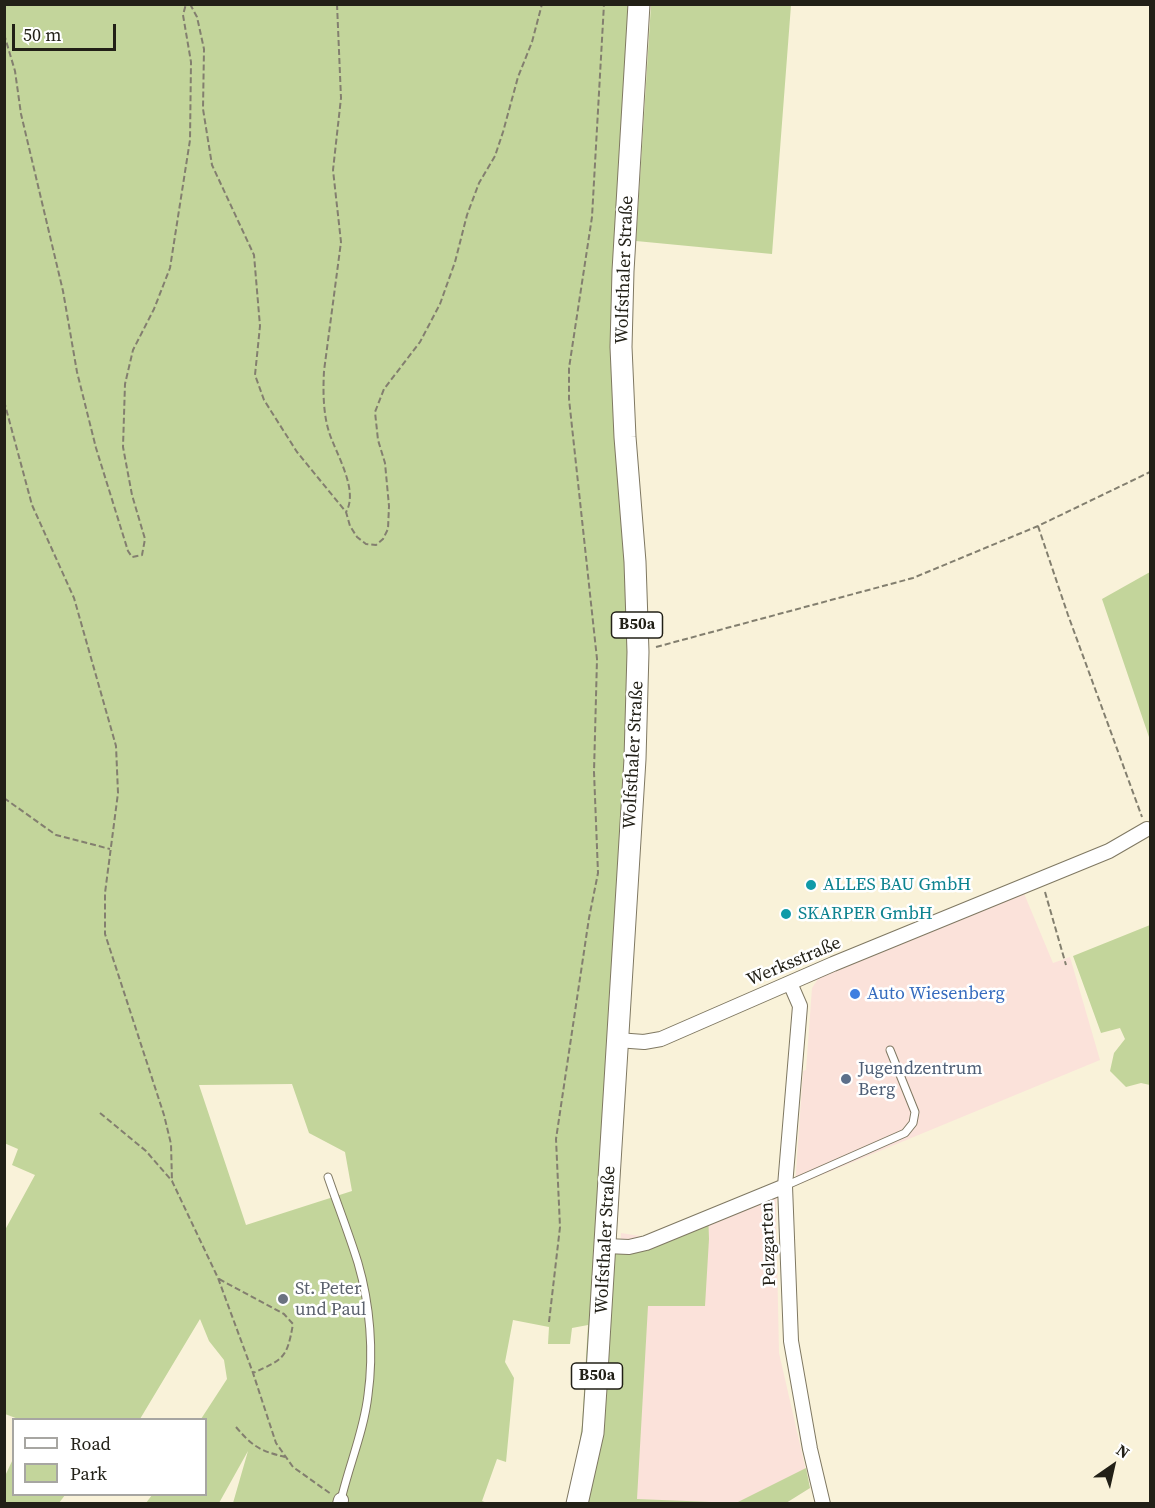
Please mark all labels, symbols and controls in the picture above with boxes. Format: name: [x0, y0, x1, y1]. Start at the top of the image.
scale bar: [15, 12, 118, 50]
text: 50 m: [23, 22, 61, 47]
street label: Wolfsthaler Straße: [612, 195, 638, 345]
road number: B50a: [612, 612, 662, 638]
street label: Wolfsthaler Straße: [619, 680, 649, 830]
place label: ALLES BAU GmbH: [823, 874, 971, 896]
marker: ALLES BAU GmbH: [804, 878, 818, 892]
place label: SKARPER GmbH: [798, 903, 933, 925]
marker: SKARPER GmbH: [779, 907, 793, 921]
street label: Werksstraße: [744, 932, 844, 992]
place label: Auto Wiesenberg: [867, 983, 1005, 1005]
marker: Auto Wiesenberg: [848, 987, 862, 1001]
place label: Jugendzentrum Berg: [858, 1058, 982, 1100]
marker: Jugendzentrum Berg: [839, 1072, 853, 1086]
street label: Wolfsthaler Straße: [591, 1165, 621, 1315]
street label: Pelzgarten: [757, 1201, 781, 1287]
place label: St. Peter und Paul: [295, 1278, 366, 1320]
marker: St. Peter und Paul: [276, 1292, 290, 1306]
road number: B50a: [572, 1363, 622, 1389]
legend: [12, 1418, 207, 1496]
text: Road: [70, 1431, 111, 1456]
north arrow: [1083, 1436, 1143, 1496]
text: N: [1112, 1439, 1134, 1463]
text: Park: [70, 1461, 107, 1486]

